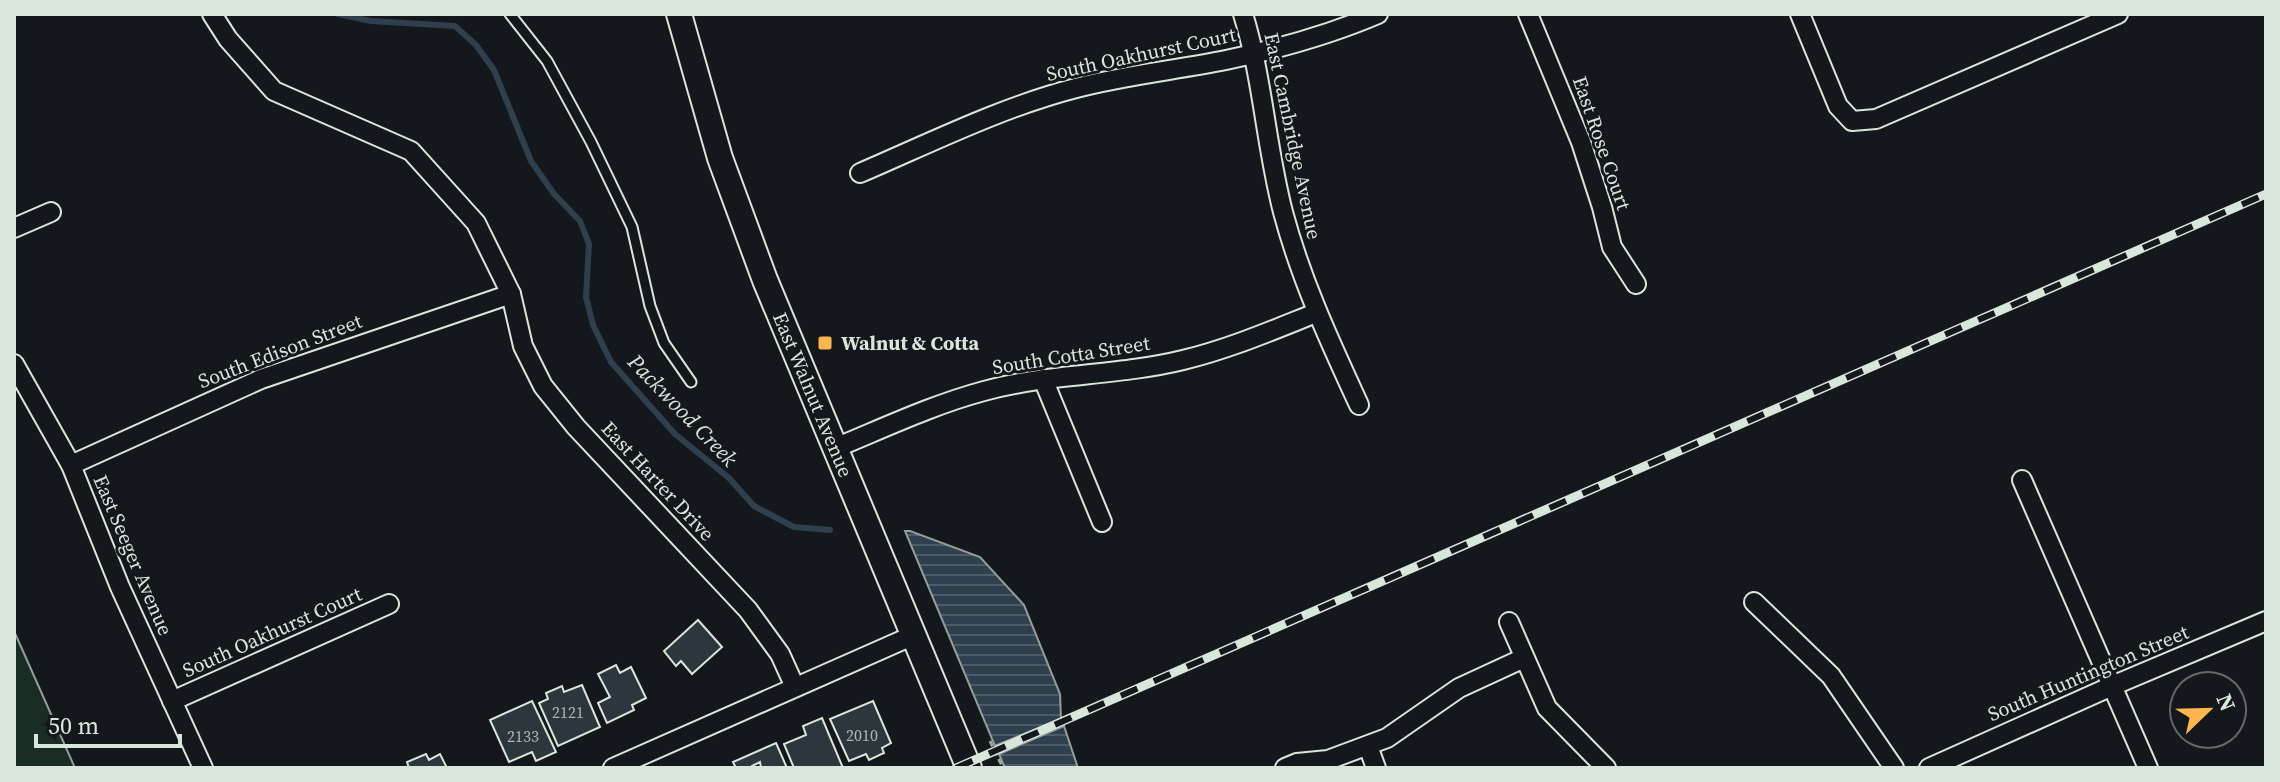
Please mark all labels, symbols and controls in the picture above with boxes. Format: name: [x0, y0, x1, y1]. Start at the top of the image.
street label: South Oakhurst Court: [1044, 20, 1239, 88]
street label: East Cambridge Avenue: [1257, 30, 1329, 242]
street label: East Rose Court: [1566, 72, 1638, 214]
street label: South Edison Street: [194, 307, 366, 395]
street label: East Walnut Avenue: [766, 308, 860, 481]
place label: Walnut & Cotta: [841, 329, 979, 357]
street label: South Cotta Street: [990, 329, 1152, 381]
marker: Walnut & Cotta: [816, 334, 834, 352]
water label: Packwood Creek: [621, 346, 745, 473]
street label: East Harter Drive: [595, 415, 721, 547]
street label: East Seeger Avenue: [87, 470, 179, 640]
street label: South Oakhurst Court: [178, 580, 366, 684]
street label: South Huntington Street: [1983, 618, 2193, 728]
north arrow: [2168, 670, 2248, 750]
text: N: [2209, 689, 2243, 715]
scale bar: [36, 698, 180, 748]
house number: 2121: [552, 701, 584, 723]
text: 50 m: [48, 709, 99, 742]
house number: 2010: [846, 724, 878, 746]
house number: 2133: [507, 725, 539, 747]

